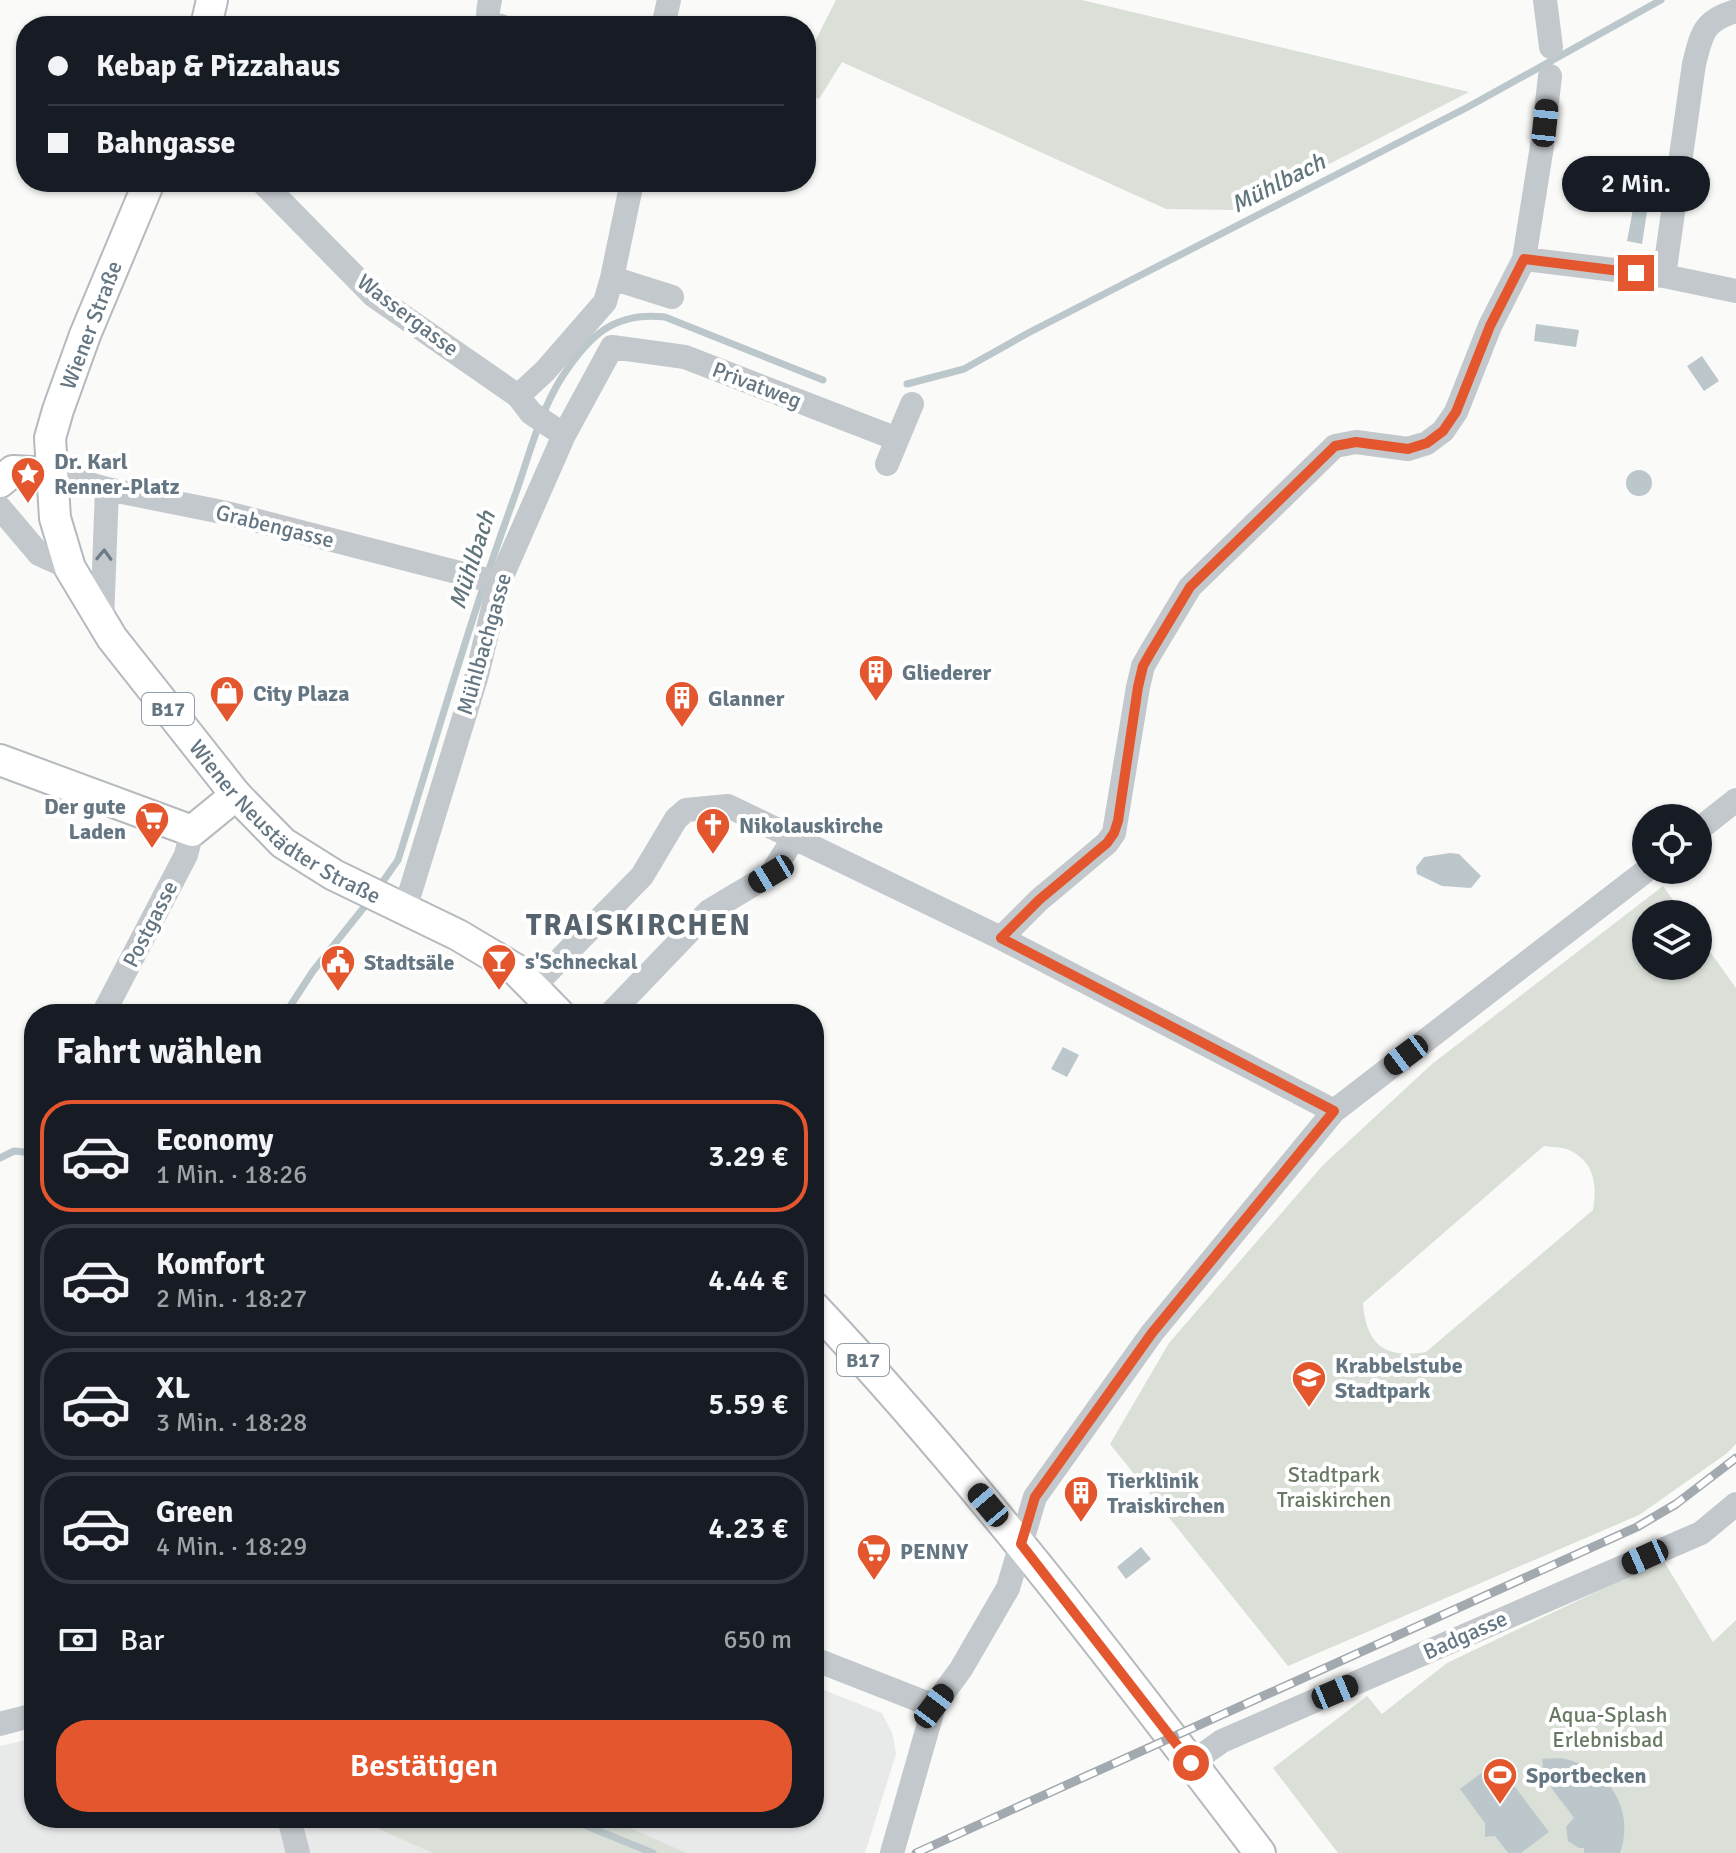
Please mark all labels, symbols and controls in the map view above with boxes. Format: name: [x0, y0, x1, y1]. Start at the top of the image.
text: Kebap & Pizzahaus: [96, 48, 340, 85]
car: [1531, 98, 1559, 148]
text: Bahngasse: [96, 125, 235, 162]
water label: Mühlbach: [1226, 146, 1331, 219]
callout: 2 Min.: [1562, 157, 1710, 213]
text: 2 Min.: [1601, 168, 1671, 200]
route end: [1618, 255, 1654, 291]
street label: Wiener Straße: [54, 257, 128, 393]
street label: Wassergasse: [352, 268, 464, 362]
street label: Privatweg: [709, 356, 805, 414]
place label: Dr. Karl Renner-Platz: [54, 448, 180, 500]
place icon: Dr. Karl Renner-Platz: [9, 455, 47, 505]
street label: Grabengasse: [213, 498, 337, 554]
water label: Mühlbach: [442, 506, 502, 613]
one-way arrow: [96, 548, 113, 561]
street label: Mühlbachgasse: [451, 570, 517, 718]
building icon: Gliederer: [857, 653, 895, 703]
place label: Gliederer: [902, 659, 992, 686]
shop icon: City Plaza: [208, 674, 246, 724]
building icon: Glanner: [663, 679, 701, 729]
place label: City Plaza: [253, 680, 349, 707]
place label: Glanner: [708, 685, 785, 712]
road number: B17: [142, 693, 194, 725]
street label: Wiener Neustädter Straße: [184, 734, 385, 909]
place label: Der gute Laden: [44, 793, 126, 845]
supermarket icon: Der gute Laden: [133, 800, 171, 850]
map controls: [1632, 804, 1712, 980]
button: locate: [1632, 804, 1712, 884]
church icon: Nikolauskirche: [694, 806, 732, 856]
place label: Nikolauskirche: [739, 812, 883, 839]
car: [744, 851, 798, 897]
street label: Postgasse: [117, 876, 183, 972]
button: layers: [1632, 900, 1712, 980]
district label: TRAISKIRCHEN: [526, 907, 752, 944]
bar icon: s'Schneckal: [480, 942, 518, 992]
public building icon: Stadtsäle: [319, 943, 357, 993]
place label: s'Schneckal: [525, 948, 638, 975]
place label: Stadtsäle: [364, 949, 454, 976]
text: Fahrt wählen: [56, 1029, 262, 1074]
car: [1380, 1031, 1432, 1079]
icon: car: [60, 1120, 132, 1192]
text: Economy: [156, 1122, 273, 1159]
text: 3.29 €: [708, 1138, 788, 1175]
text: 1 Min. · 18:26: [156, 1159, 307, 1191]
icon: car: [60, 1244, 132, 1316]
text: Komfort: [156, 1246, 265, 1283]
text: 4.44 €: [708, 1262, 788, 1299]
text: 2 Min. · 18:27: [156, 1283, 307, 1315]
road number: B17: [837, 1344, 889, 1376]
place label: Krabbelstube Stadtpark: [1335, 1352, 1463, 1404]
school or university icon: Krabbelstube Stadtpark: [1290, 1359, 1328, 1409]
icon: car: [60, 1368, 132, 1440]
text: XL: [156, 1370, 190, 1407]
text: 5.59 €: [708, 1386, 788, 1423]
text: 3 Min. · 18:28: [156, 1407, 307, 1439]
park label: Stadtpark Traiskirchen: [1277, 1461, 1391, 1513]
place label: Tierklinik Traiskirchen: [1107, 1467, 1225, 1519]
building icon: Tierklinik Traiskirchen: [1062, 1474, 1100, 1524]
car: [963, 1479, 1013, 1531]
icon: car: [60, 1492, 132, 1564]
text: Green: [156, 1494, 233, 1531]
text: 4.23 €: [708, 1510, 788, 1547]
text: 4 Min. · 18:29: [156, 1531, 307, 1563]
supermarket icon: PENNY: [855, 1532, 893, 1582]
car: [1618, 1536, 1672, 1578]
place label: PENNY: [900, 1538, 968, 1565]
street label: Badgasse: [1419, 1605, 1511, 1665]
icon: cash: [56, 1618, 100, 1662]
text: Bar: [120, 1622, 164, 1659]
text: 650 m: [723, 1624, 792, 1656]
car: [1308, 1672, 1362, 1712]
car: [910, 1680, 958, 1732]
park label: Aqua-Splash Erlebnisbad: [1549, 1701, 1667, 1753]
button: Bestätigen: [56, 1720, 792, 1812]
route start: [1173, 1745, 1209, 1781]
sports icon: Sportbecken: [1481, 1756, 1519, 1806]
place label: Sportbecken: [1526, 1762, 1647, 1789]

